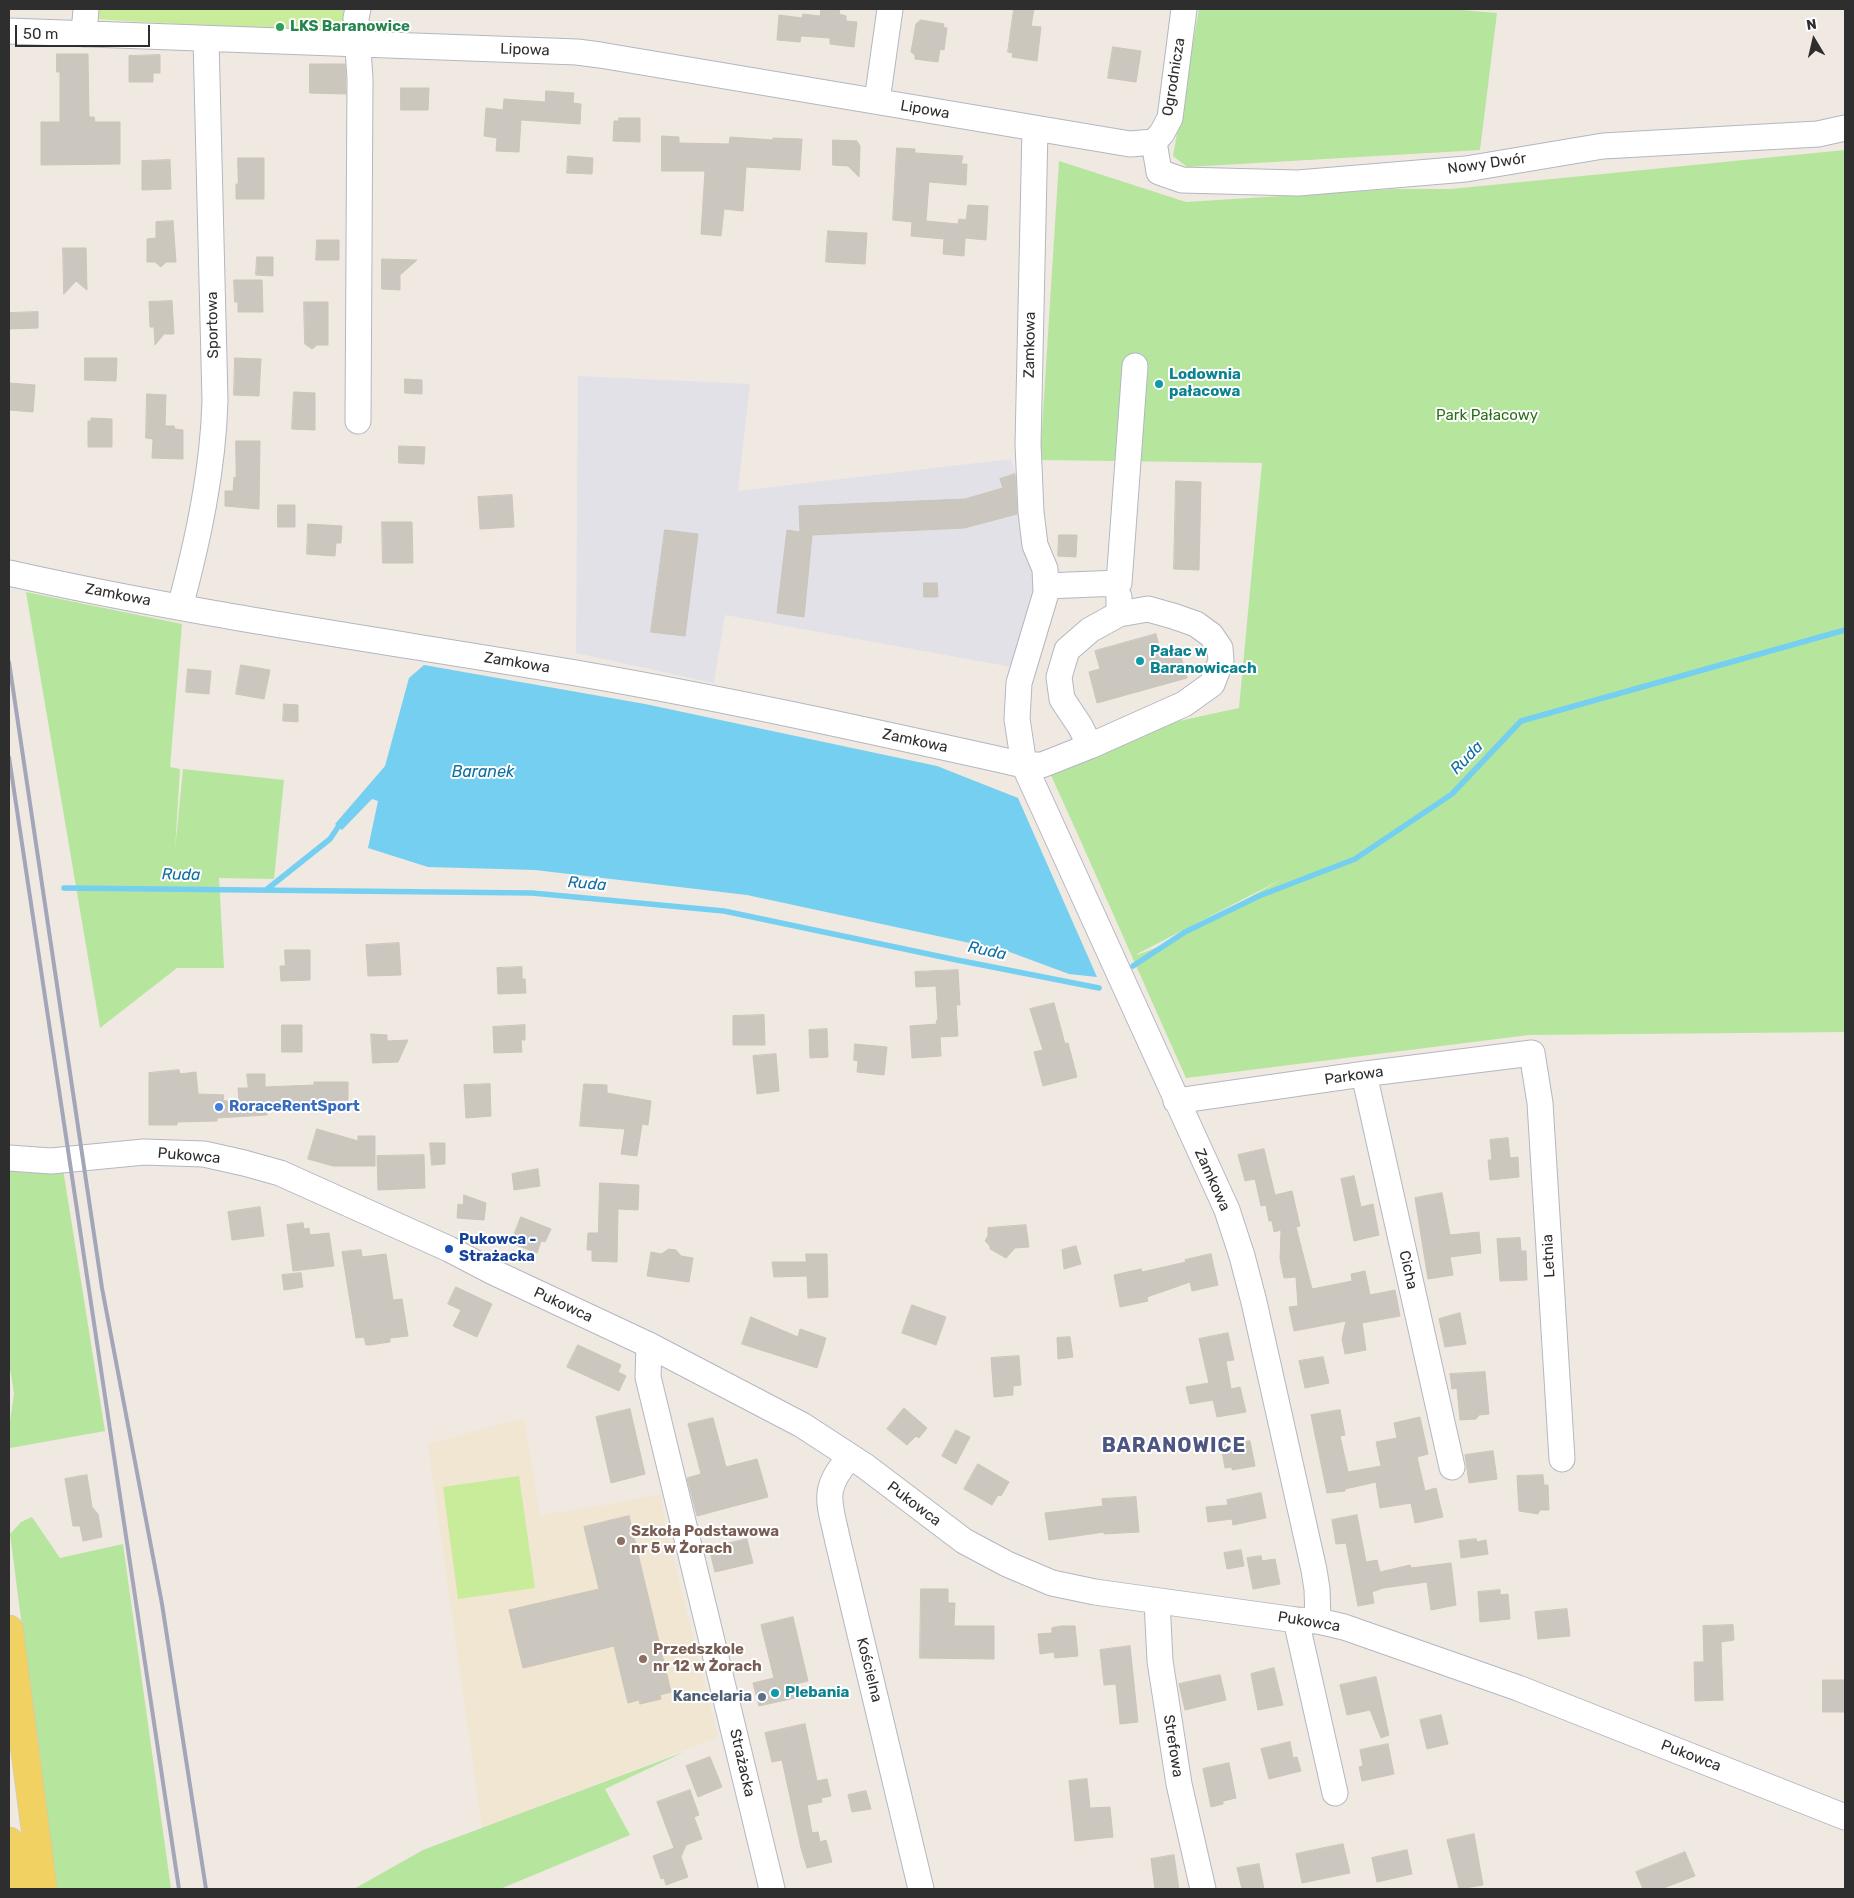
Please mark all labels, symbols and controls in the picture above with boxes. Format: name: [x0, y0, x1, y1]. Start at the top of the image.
scale bar: [18, 15, 152, 47]
north arrow: [1789, 15, 1839, 65]
text: N: [1805, 16, 1818, 34]
place label: LKS Baranowice: [290, 18, 410, 36]
marker: LKS Baranowice: [274, 21, 286, 33]
text: 50 m: [23, 25, 58, 43]
street label: Ogrodnicza: [1159, 37, 1189, 117]
street label: Lipowa: [500, 40, 550, 60]
street label: Lipowa: [899, 97, 951, 123]
street label: Nowy Dwór: [1446, 150, 1528, 178]
street label: Sportowa: [203, 291, 223, 359]
street label: Zamkowa: [1020, 312, 1040, 378]
place label: Lodownia pałacowa: [1169, 366, 1241, 401]
marker: Lodownia pałacowa: [1153, 378, 1165, 390]
park label: Park Pałacowy: [1436, 407, 1538, 425]
street label: Zamkowa: [84, 580, 152, 610]
place label: Pałac w Baranowicach: [1150, 643, 1257, 678]
street label: Zamkowa: [483, 649, 551, 677]
marker: Pałac w Baranowicach: [1134, 655, 1146, 667]
street label: Zamkowa: [881, 725, 949, 757]
water label: Ruda: [1447, 737, 1487, 779]
water label: Baranek: [452, 762, 514, 782]
water label: Ruda: [161, 865, 201, 885]
water label: Ruda: [567, 873, 607, 895]
water label: Ruda: [966, 938, 1008, 964]
street label: Parkowa: [1323, 1063, 1385, 1089]
place label: RoraceRentSport: [229, 1098, 360, 1116]
marker: RoraceRentSport: [213, 1101, 225, 1113]
street label: Pukowca: [157, 1144, 221, 1168]
street label: Zamkowa: [1190, 1146, 1234, 1214]
place label: Pukowca - Strażacka: [459, 1231, 537, 1266]
street label: Letnia: [1539, 1234, 1559, 1278]
marker: Pukowca - Strażacka: [443, 1243, 455, 1255]
street label: Cicha: [1395, 1249, 1421, 1291]
street label: Pukowca: [531, 1284, 595, 1326]
district label: BARANOWICE: [1100, 1434, 1248, 1458]
street label: Pukowca: [883, 1478, 945, 1530]
place label: Szkoła Podstawowa nr 5 w Żorach: [631, 1523, 779, 1558]
marker: Szkoła Podstawowa nr 5 w Żorach: [615, 1535, 627, 1547]
street label: Pukowca: [1277, 1608, 1341, 1636]
street label: Kościelna: [852, 1636, 886, 1704]
place label: Przedszkole nr 12 w Żorach: [653, 1641, 762, 1676]
marker: Przedszkole nr 12 w Żorach: [637, 1653, 649, 1665]
place label: Plebania: [785, 1684, 849, 1702]
marker: Plebania: [769, 1687, 781, 1699]
place label: Kancelaria: [673, 1688, 752, 1706]
marker: Kancelaria: [756, 1691, 768, 1703]
street label: Strefowa: [1159, 1713, 1187, 1779]
street label: Strażacka: [725, 1727, 759, 1799]
street label: Pukowca: [1658, 1736, 1724, 1776]

